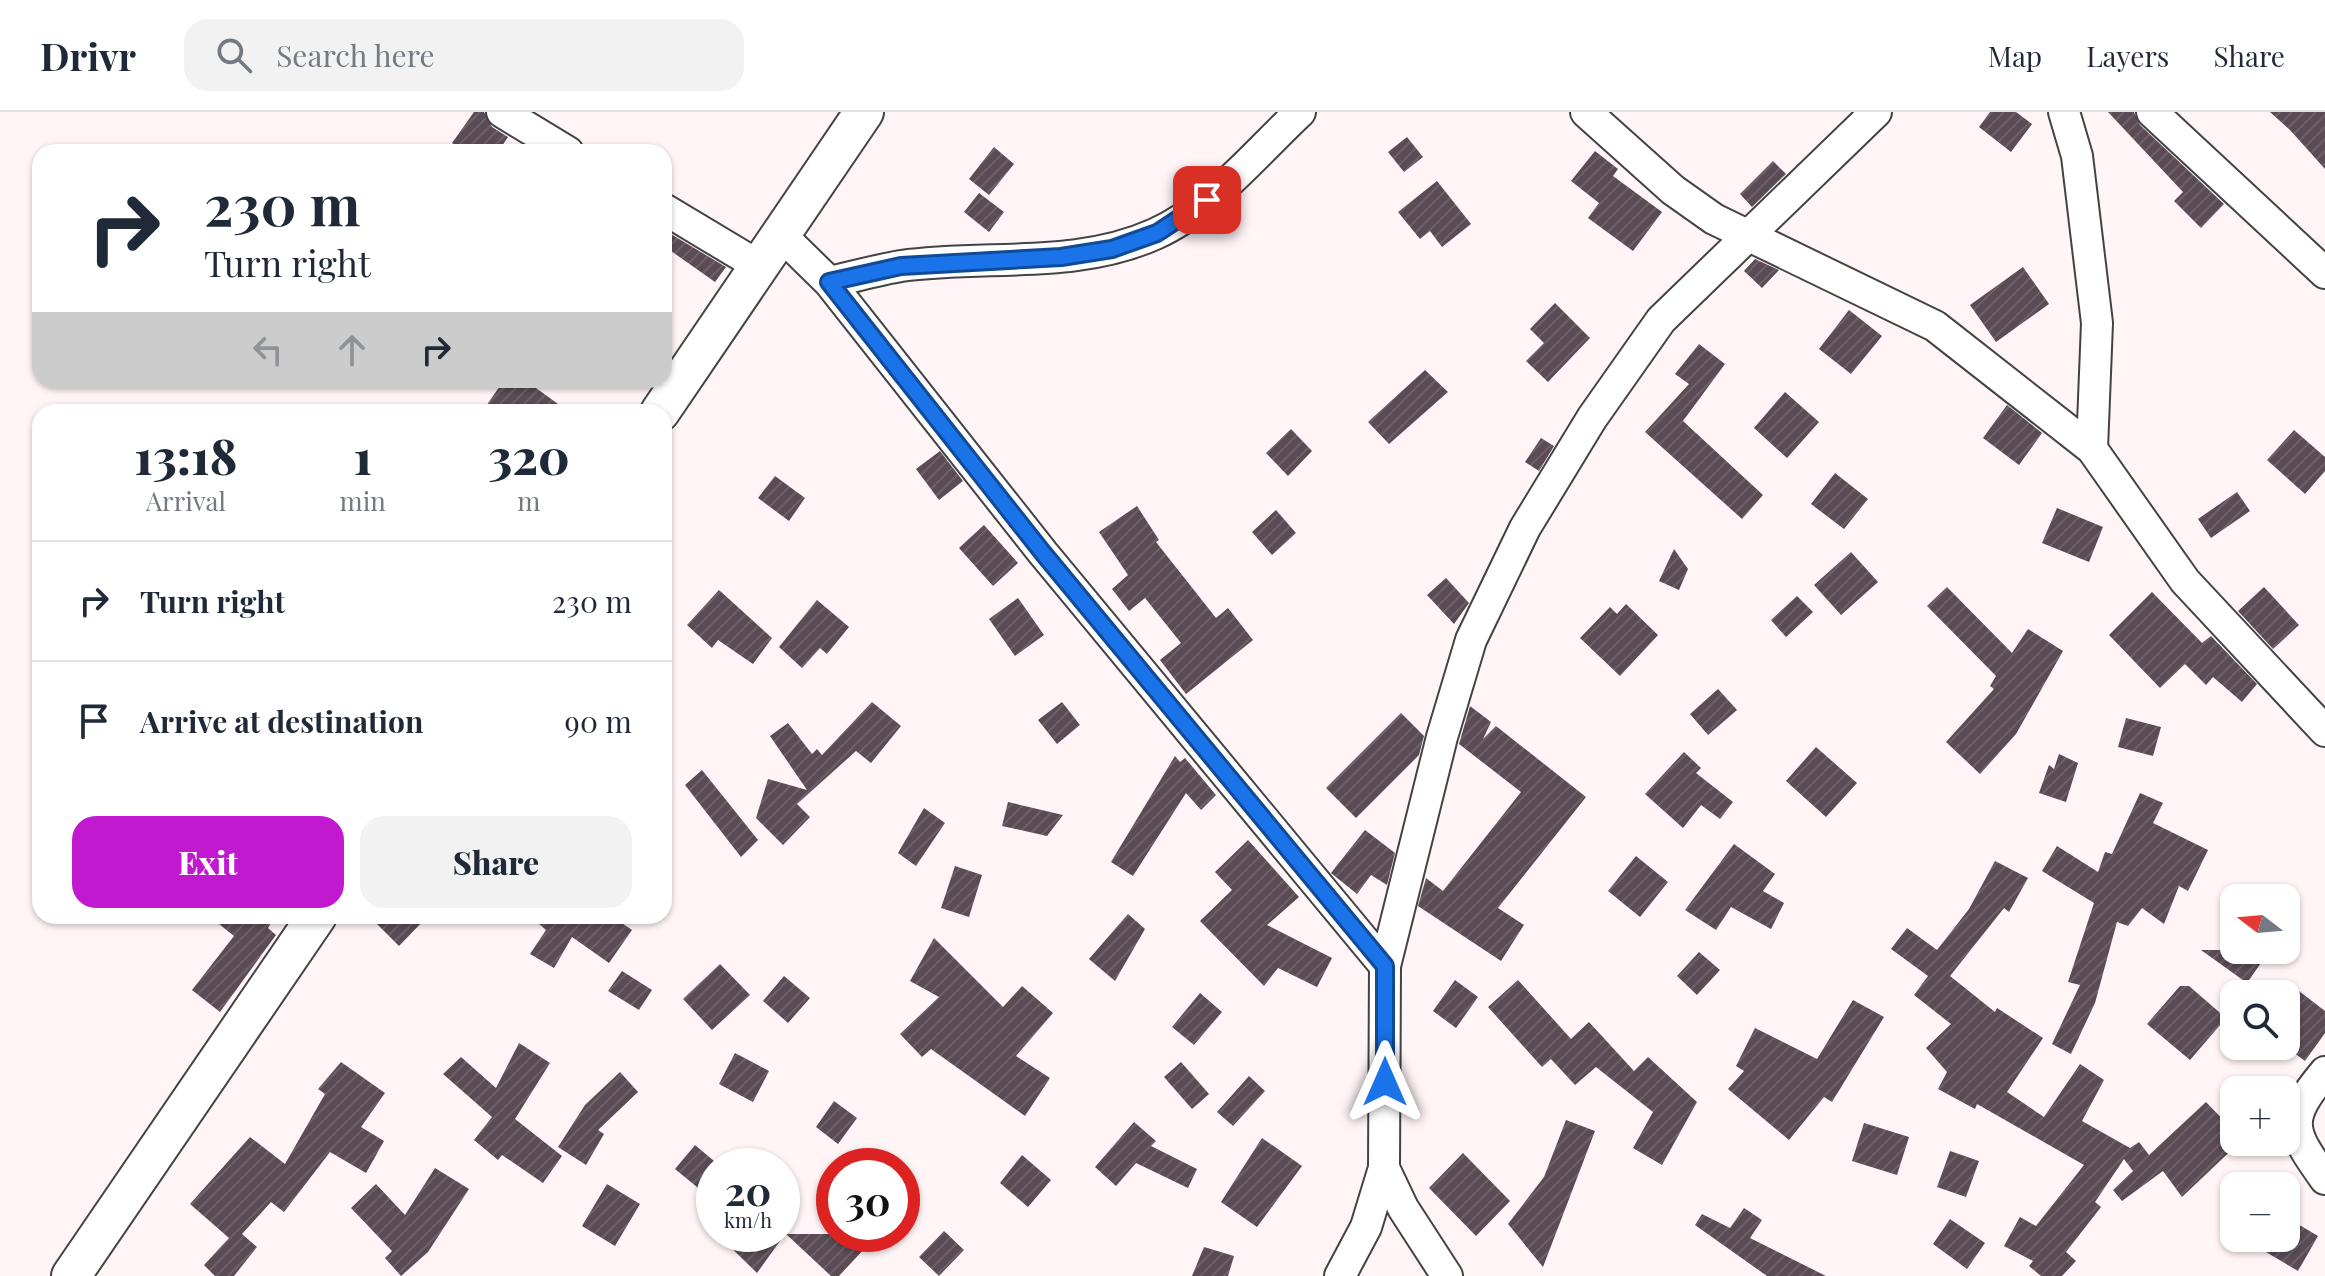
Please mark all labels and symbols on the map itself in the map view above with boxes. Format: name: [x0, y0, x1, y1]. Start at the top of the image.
pin: [1173, 166, 1241, 234]
north arrow: [2220, 884, 2300, 964]
position arrow: [1343, 1040, 1427, 1124]
speed limit sign: 30: [816, 1148, 920, 1252]

